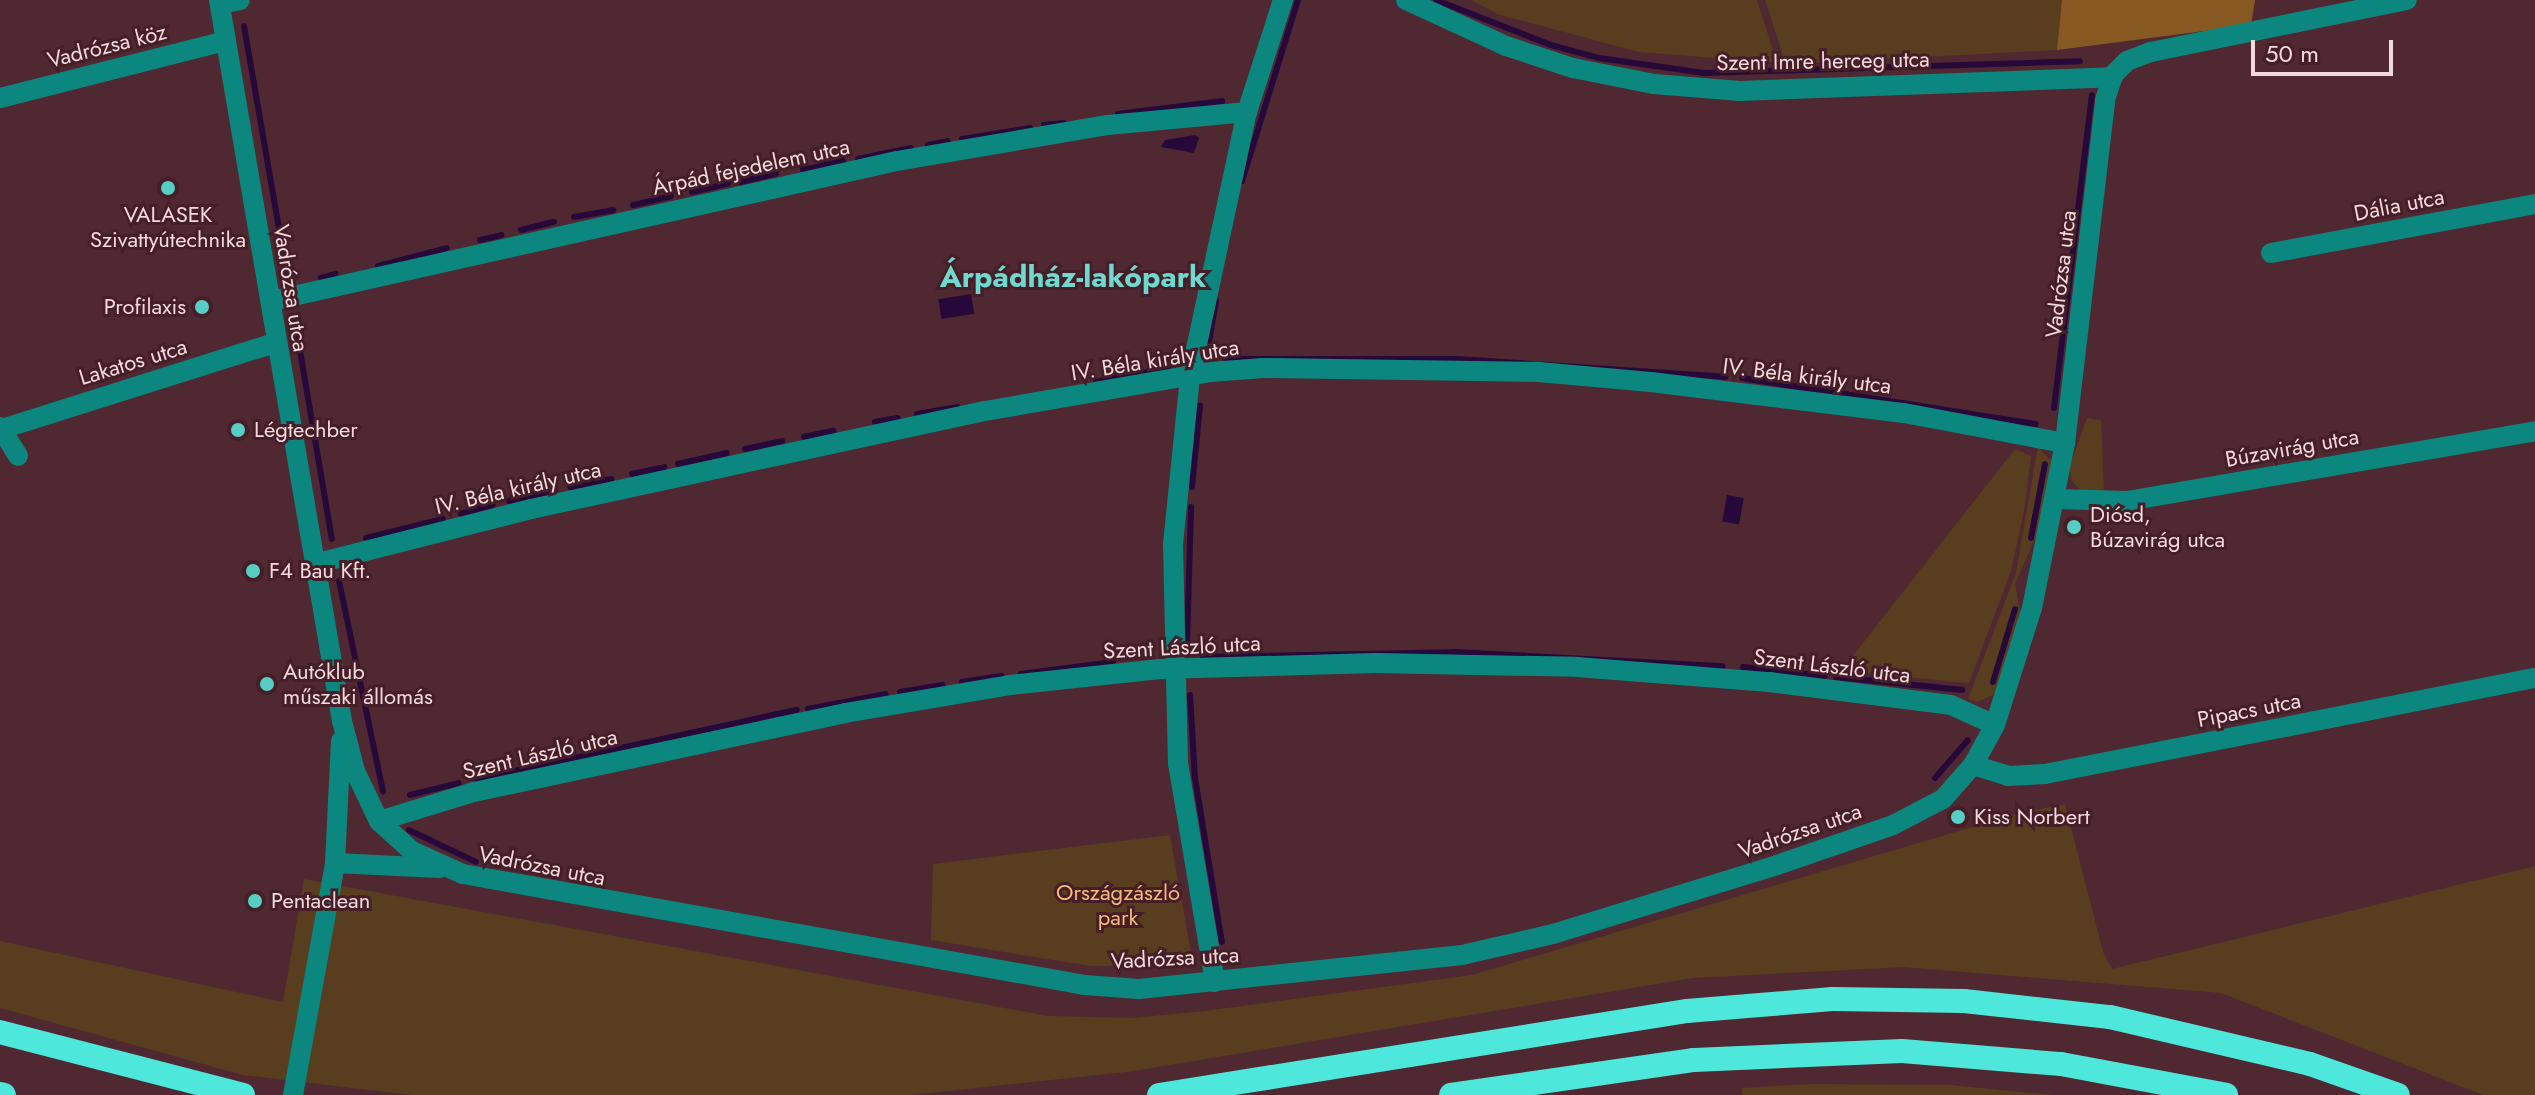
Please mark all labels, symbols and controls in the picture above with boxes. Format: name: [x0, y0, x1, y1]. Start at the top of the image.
street label: Vadrózsa köz: [45, 18, 169, 74]
scale bar: [2255, 24, 2397, 74]
text: 50 m: [2265, 36, 2319, 71]
street label: Szent Imre herceg utca: [1716, 46, 1930, 76]
street label: Árpád fejedelem utca: [650, 133, 852, 201]
marker: VALASEK Szivattyútechnika: [159, 179, 177, 197]
street label: Dália utca: [2352, 183, 2446, 227]
place label: VALASEK Szivattyútechnika: [90, 201, 246, 252]
street label: Vadrózsa utca: [2040, 209, 2082, 339]
street label: Vadrózsa utca: [268, 223, 314, 353]
district label: Árpádház-lakópark: [940, 259, 1206, 295]
place label: Profilaxis: [104, 294, 186, 320]
marker: Profilaxis: [193, 298, 211, 316]
street label: Lakatos utca: [76, 333, 190, 391]
street label: IV. Béla király utca: [1069, 334, 1241, 386]
street label: IV. Béla király utca: [1721, 353, 1893, 399]
place label: Légtechber: [254, 417, 358, 443]
marker: Légtechber: [229, 421, 247, 439]
street label: Búzavirág utca: [2223, 423, 2361, 473]
street label: IV. Béla király utca: [432, 456, 604, 520]
place label: Diósd, Búzavirág utca: [2090, 501, 2225, 552]
marker: Diósd, Búzavirág utca: [2065, 518, 2083, 536]
place label: F4 Bau Kft.: [269, 558, 371, 584]
marker: F4 Bau Kft.: [244, 562, 262, 580]
street label: Szent László utca: [1103, 630, 1261, 664]
street label: Szent László utca: [1752, 643, 1912, 689]
place label: Autóklub műszaki állomás: [283, 658, 433, 710]
marker: Autóklub műszaki állomás: [258, 675, 276, 693]
street label: Pipacs utca: [2195, 687, 2303, 733]
street label: Szent László utca: [460, 723, 620, 785]
street label: Vadrózsa utca: [1735, 798, 1865, 864]
place label: Kiss Norbert: [1974, 804, 2090, 830]
marker: Kiss Norbert: [1949, 808, 1967, 826]
street label: Vadrózsa utca: [476, 841, 608, 891]
park label: Országzászló park: [1056, 879, 1180, 930]
place label: Pentaclean: [271, 888, 370, 914]
marker: Pentaclean: [246, 892, 264, 910]
street label: Vadrózsa utca: [1110, 941, 1240, 975]

